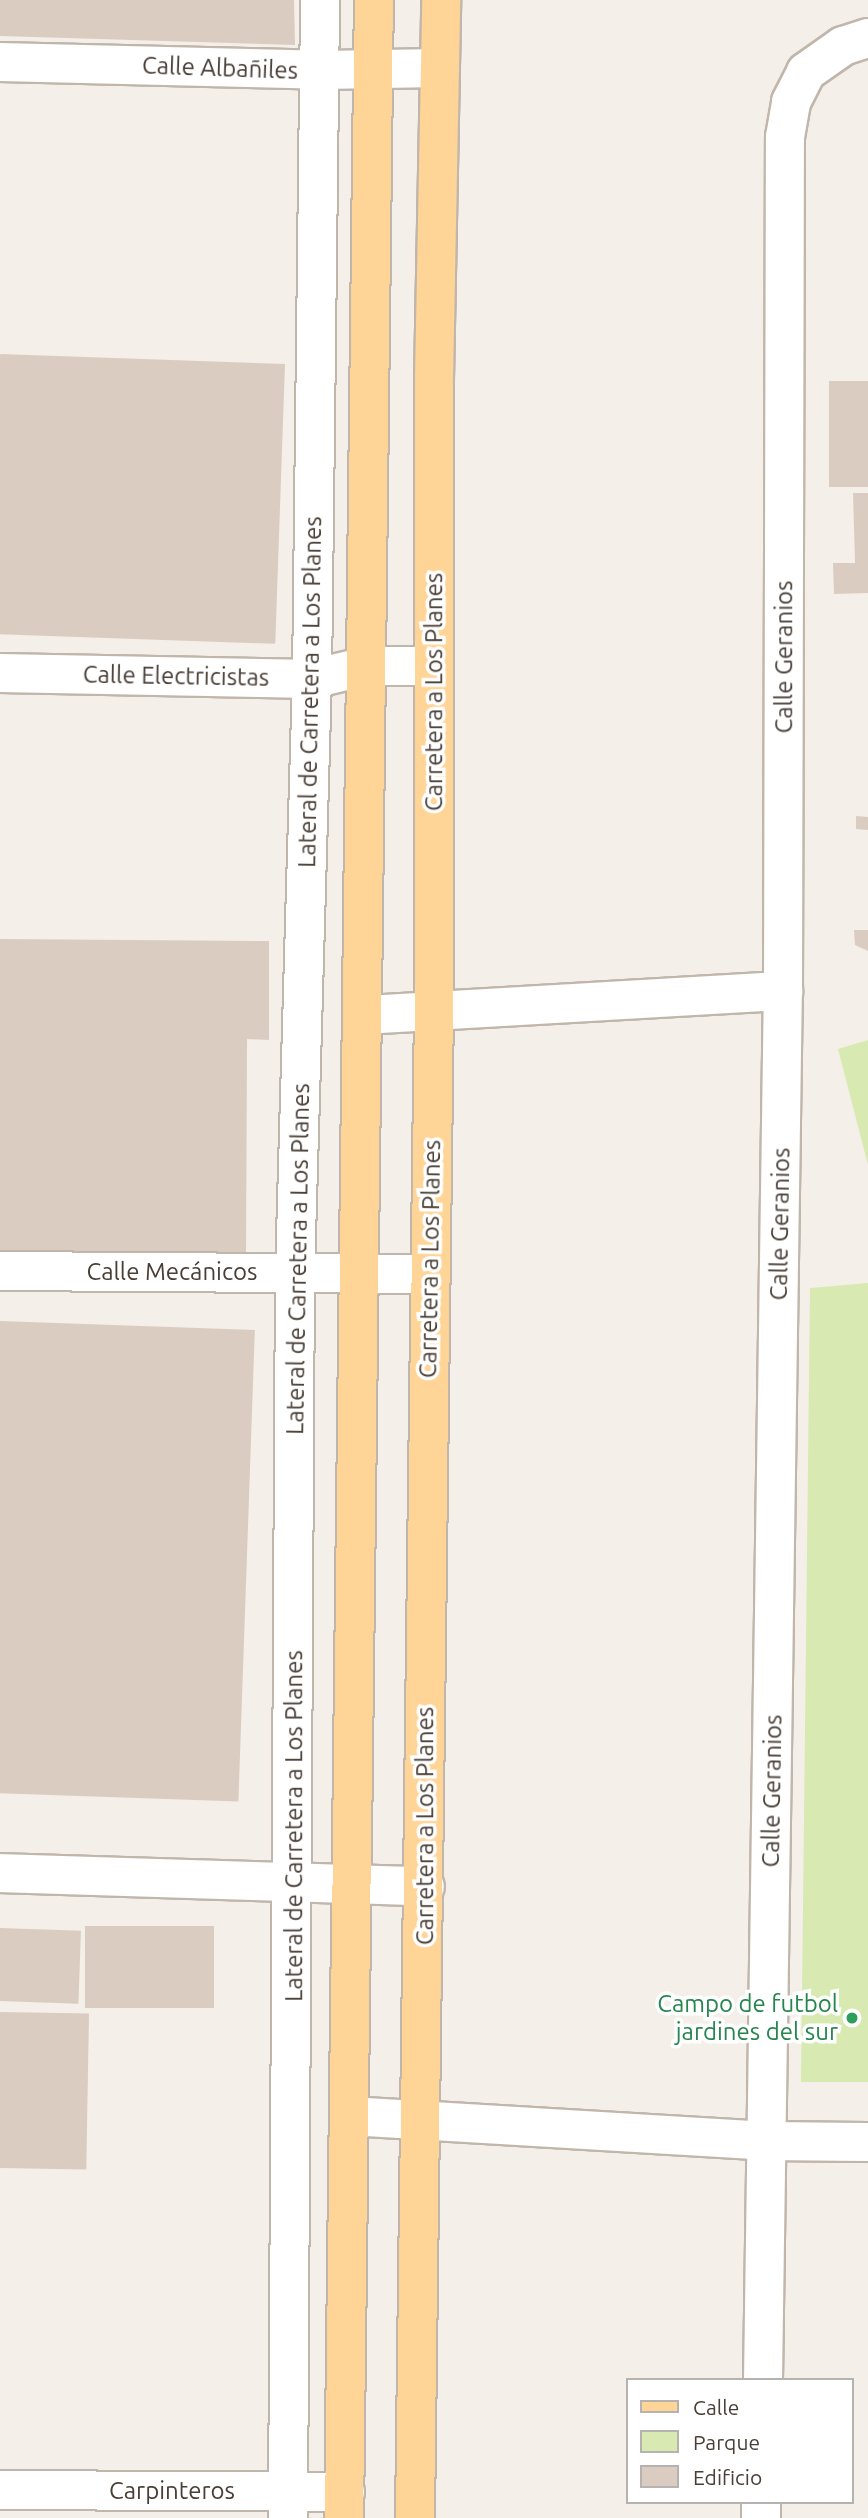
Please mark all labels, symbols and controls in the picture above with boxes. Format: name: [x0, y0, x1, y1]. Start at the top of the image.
street label: Calle Albañiles: [141, 51, 299, 85]
street label: Lateral de Carretera a Los Planes: [293, 516, 327, 868]
street label: Carretera a Los Planes: [420, 573, 448, 811]
street label: Calle Geranios: [770, 581, 798, 733]
street label: Calle Electricistas: [83, 660, 269, 692]
street label: Lateral de Carretera a Los Planes: [281, 1083, 315, 1435]
street label: Carretera a Los Planes: [414, 1140, 446, 1378]
street label: Calle Geranios: [764, 1147, 796, 1301]
street label: Calle Mecánicos: [87, 1258, 257, 1286]
street label: Lateral de Carretera a Los Planes: [280, 1650, 308, 2002]
street label: Carretera a Los Planes: [411, 1707, 439, 1945]
street label: Calle Geranios: [756, 1714, 788, 1868]
place label: Campo de futbol jardines del sur: [657, 1990, 838, 2046]
marker: Campo de futbol jardines del sur: [844, 2010, 860, 2026]
legend: [626, 2378, 854, 2504]
text: Calle: [693, 2395, 739, 2419]
text: Parque: [693, 2430, 760, 2454]
text: Edificio: [693, 2465, 762, 2489]
street label: Carpinteros: [109, 2477, 235, 2505]

